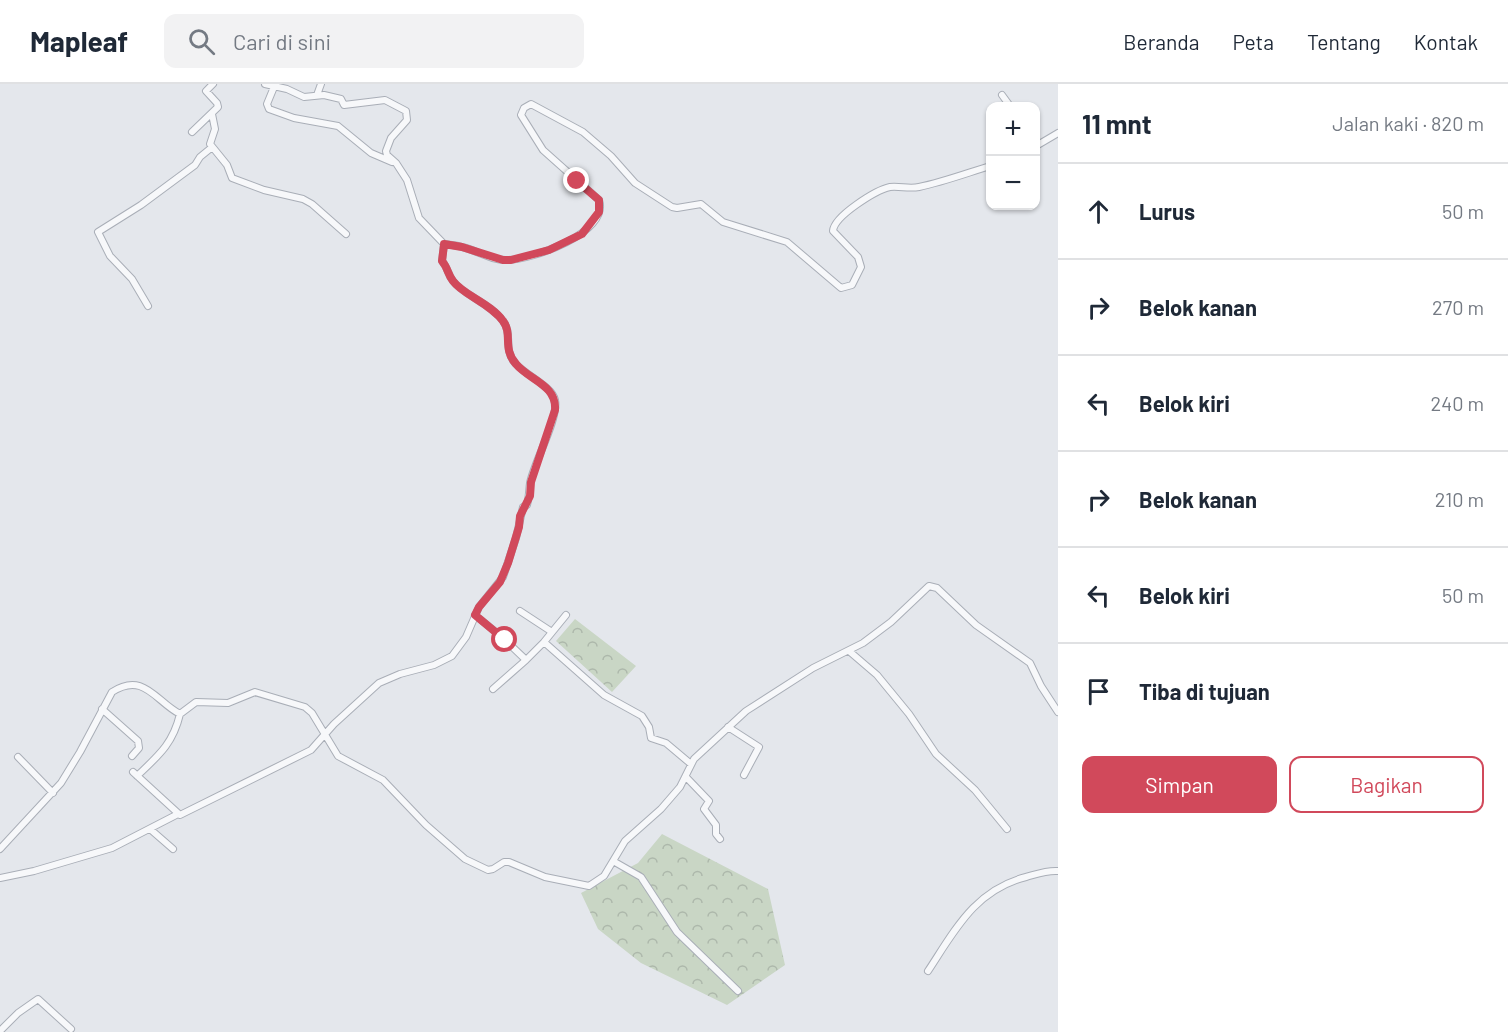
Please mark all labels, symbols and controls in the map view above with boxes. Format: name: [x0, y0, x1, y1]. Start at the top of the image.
search box: [164, 14, 584, 68]
text: Mapleaf: [30, 24, 128, 58]
icon: search: [185, 25, 218, 58]
text: Cari di sini: [233, 28, 331, 54]
text: Beranda: [1123, 29, 1199, 54]
text: Peta: [1232, 29, 1274, 54]
text: Tentang: [1307, 29, 1381, 54]
text: Kontak: [1414, 29, 1478, 54]
map controls: [986, 102, 1040, 210]
button: +: [986, 102, 1040, 156]
text: 11 mnt: [1082, 108, 1152, 139]
text: Jalan kaki · 820 m: [1332, 111, 1484, 135]
button: −: [986, 156, 1040, 210]
route end: [563, 167, 589, 193]
icon: ahead: [1082, 195, 1115, 228]
text: Lurus: [1139, 198, 1195, 224]
text: 50 m: [1442, 199, 1484, 223]
icon: right: [1082, 291, 1115, 324]
text: Belok kanan: [1139, 294, 1257, 320]
text: 270 m: [1432, 295, 1484, 319]
icon: left: [1082, 387, 1115, 420]
text: Belok kiri: [1139, 390, 1230, 416]
text: 240 m: [1430, 391, 1484, 415]
icon: right: [1082, 483, 1115, 516]
text: Belok kanan: [1139, 486, 1257, 512]
text: 210 m: [1435, 487, 1484, 511]
icon: left: [1082, 579, 1115, 612]
text: Belok kiri: [1139, 582, 1230, 608]
text: 50 m: [1442, 583, 1484, 607]
route start: [491, 626, 517, 652]
icon: arrive: [1082, 675, 1115, 708]
text: Tiba di tujuan: [1139, 678, 1270, 704]
button: Simpan: [1082, 756, 1277, 813]
button: Bagikan: [1289, 756, 1484, 813]

